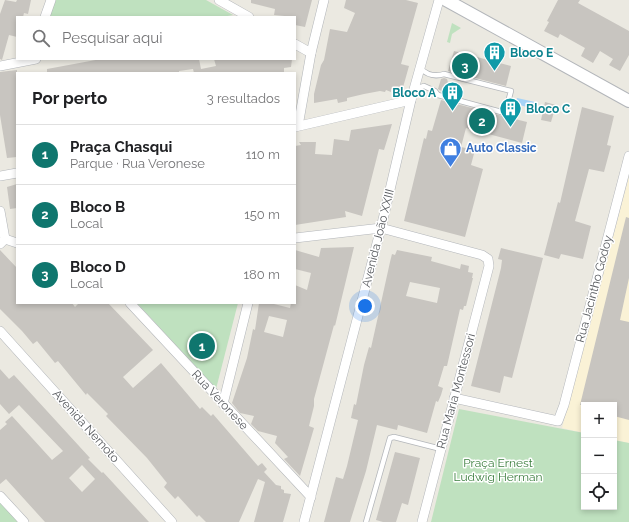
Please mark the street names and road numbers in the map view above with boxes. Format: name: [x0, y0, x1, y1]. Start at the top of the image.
street label: Avenida João XXIII: [359, 187, 397, 289]
street label: Rua Jacintho Godoy: [573, 233, 615, 344]
street label: Rua Maria Montessori: [434, 332, 478, 450]
street label: Rua Veronese: [189, 367, 251, 433]
street label: Avenida Nemoto: [50, 387, 122, 465]

